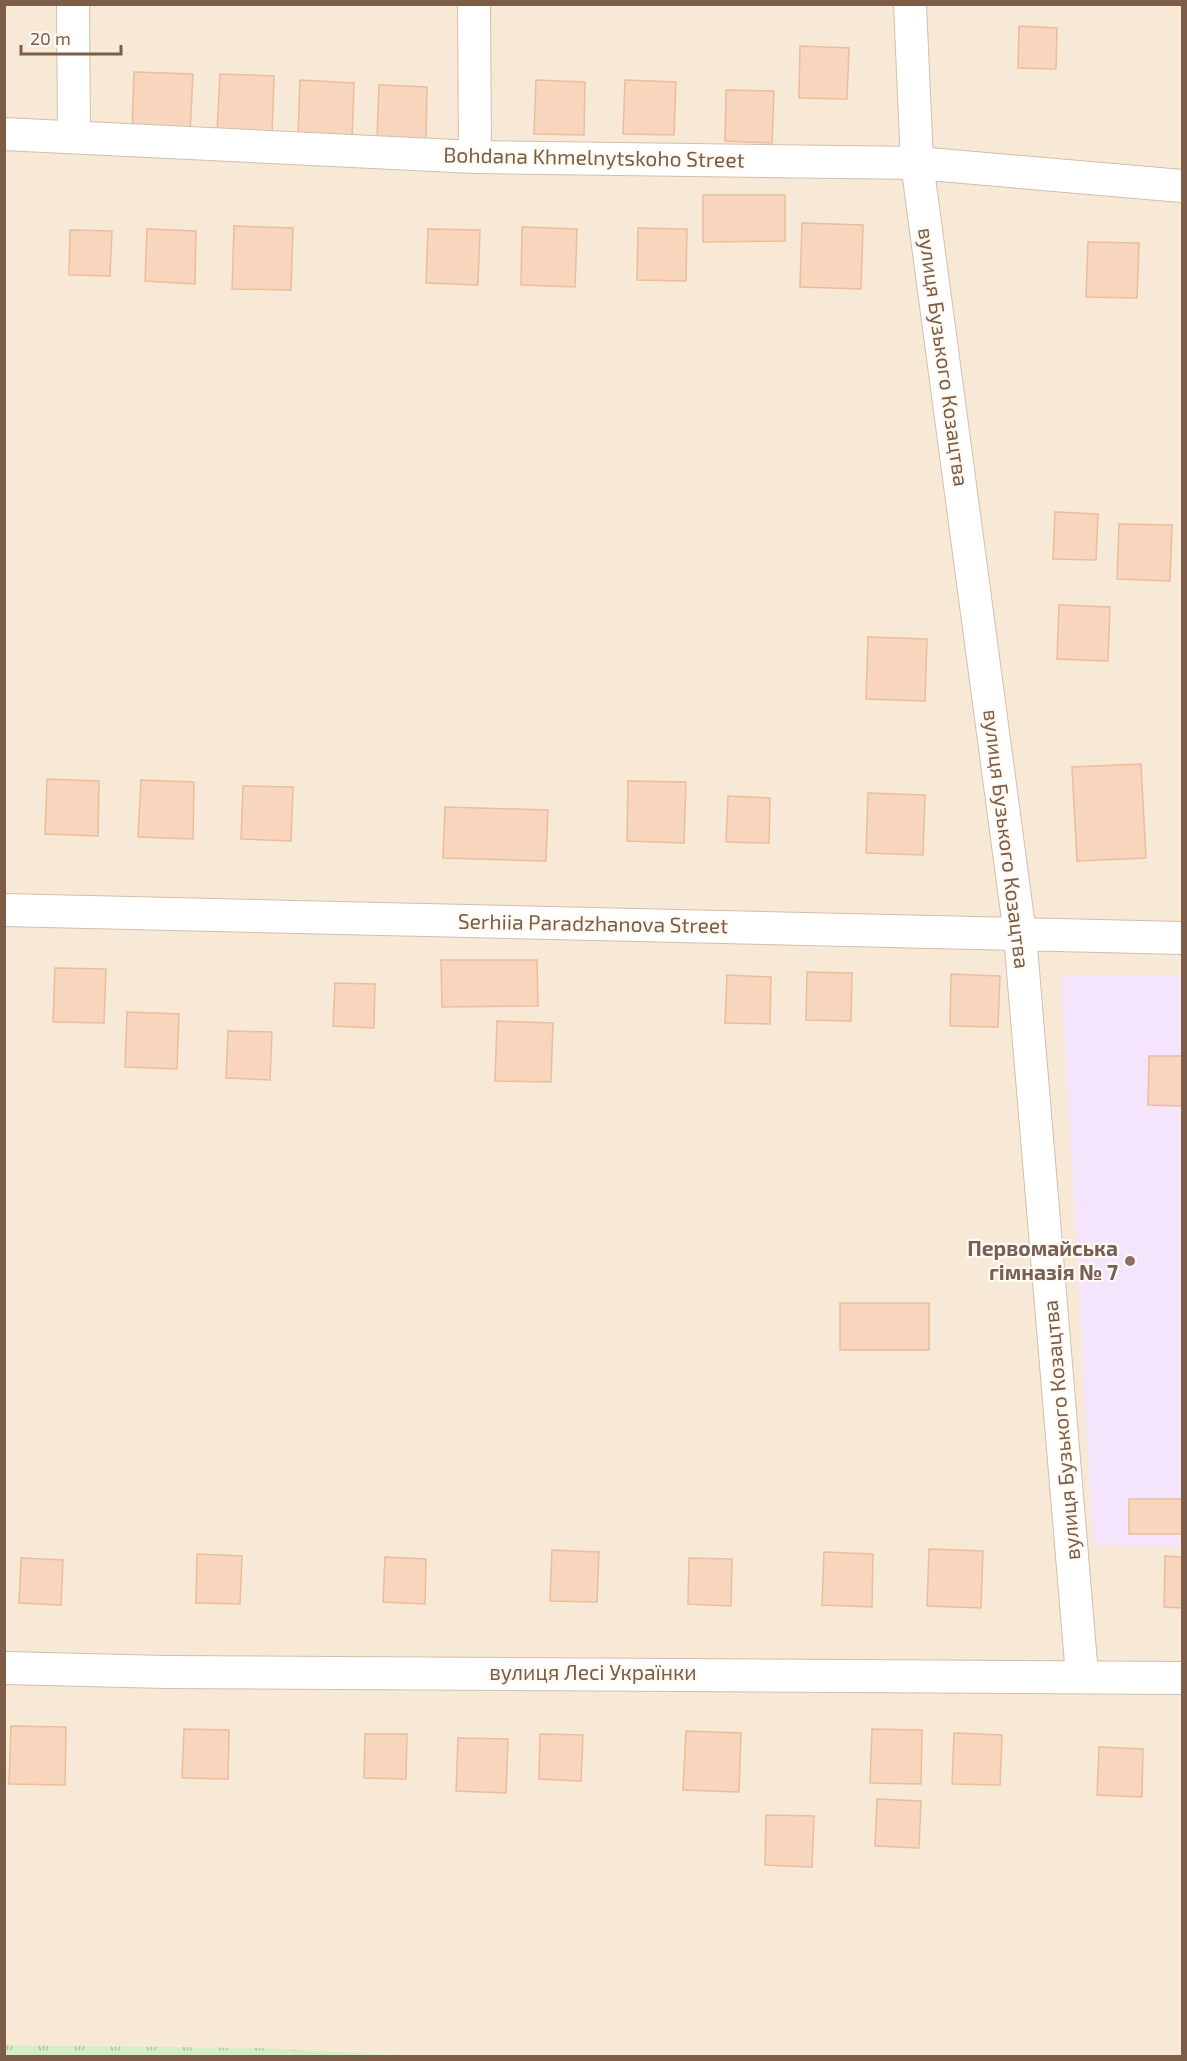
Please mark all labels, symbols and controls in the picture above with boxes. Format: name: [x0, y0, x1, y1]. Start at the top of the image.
scale bar: [21, 18, 122, 56]
text: 20 m: [30, 27, 71, 49]
street label: Bohdana Khmelnytskoho Street: [443, 141, 745, 172]
street label: вулиця Бузького Козацтва: [913, 226, 975, 488]
street label: вулиця Бузького Козацтва: [978, 708, 1036, 970]
street label: Serhiia Paradzhanova Street: [458, 908, 728, 937]
place label: Первомайська гімназія № 7: [967, 1235, 1118, 1284]
marker: Первомайська гімназія № 7: [1123, 1254, 1137, 1268]
street label: вулиця Бузького Козацтва: [1037, 1299, 1085, 1561]
street label: вулиця Лесі Українки: [489, 1659, 697, 1685]

